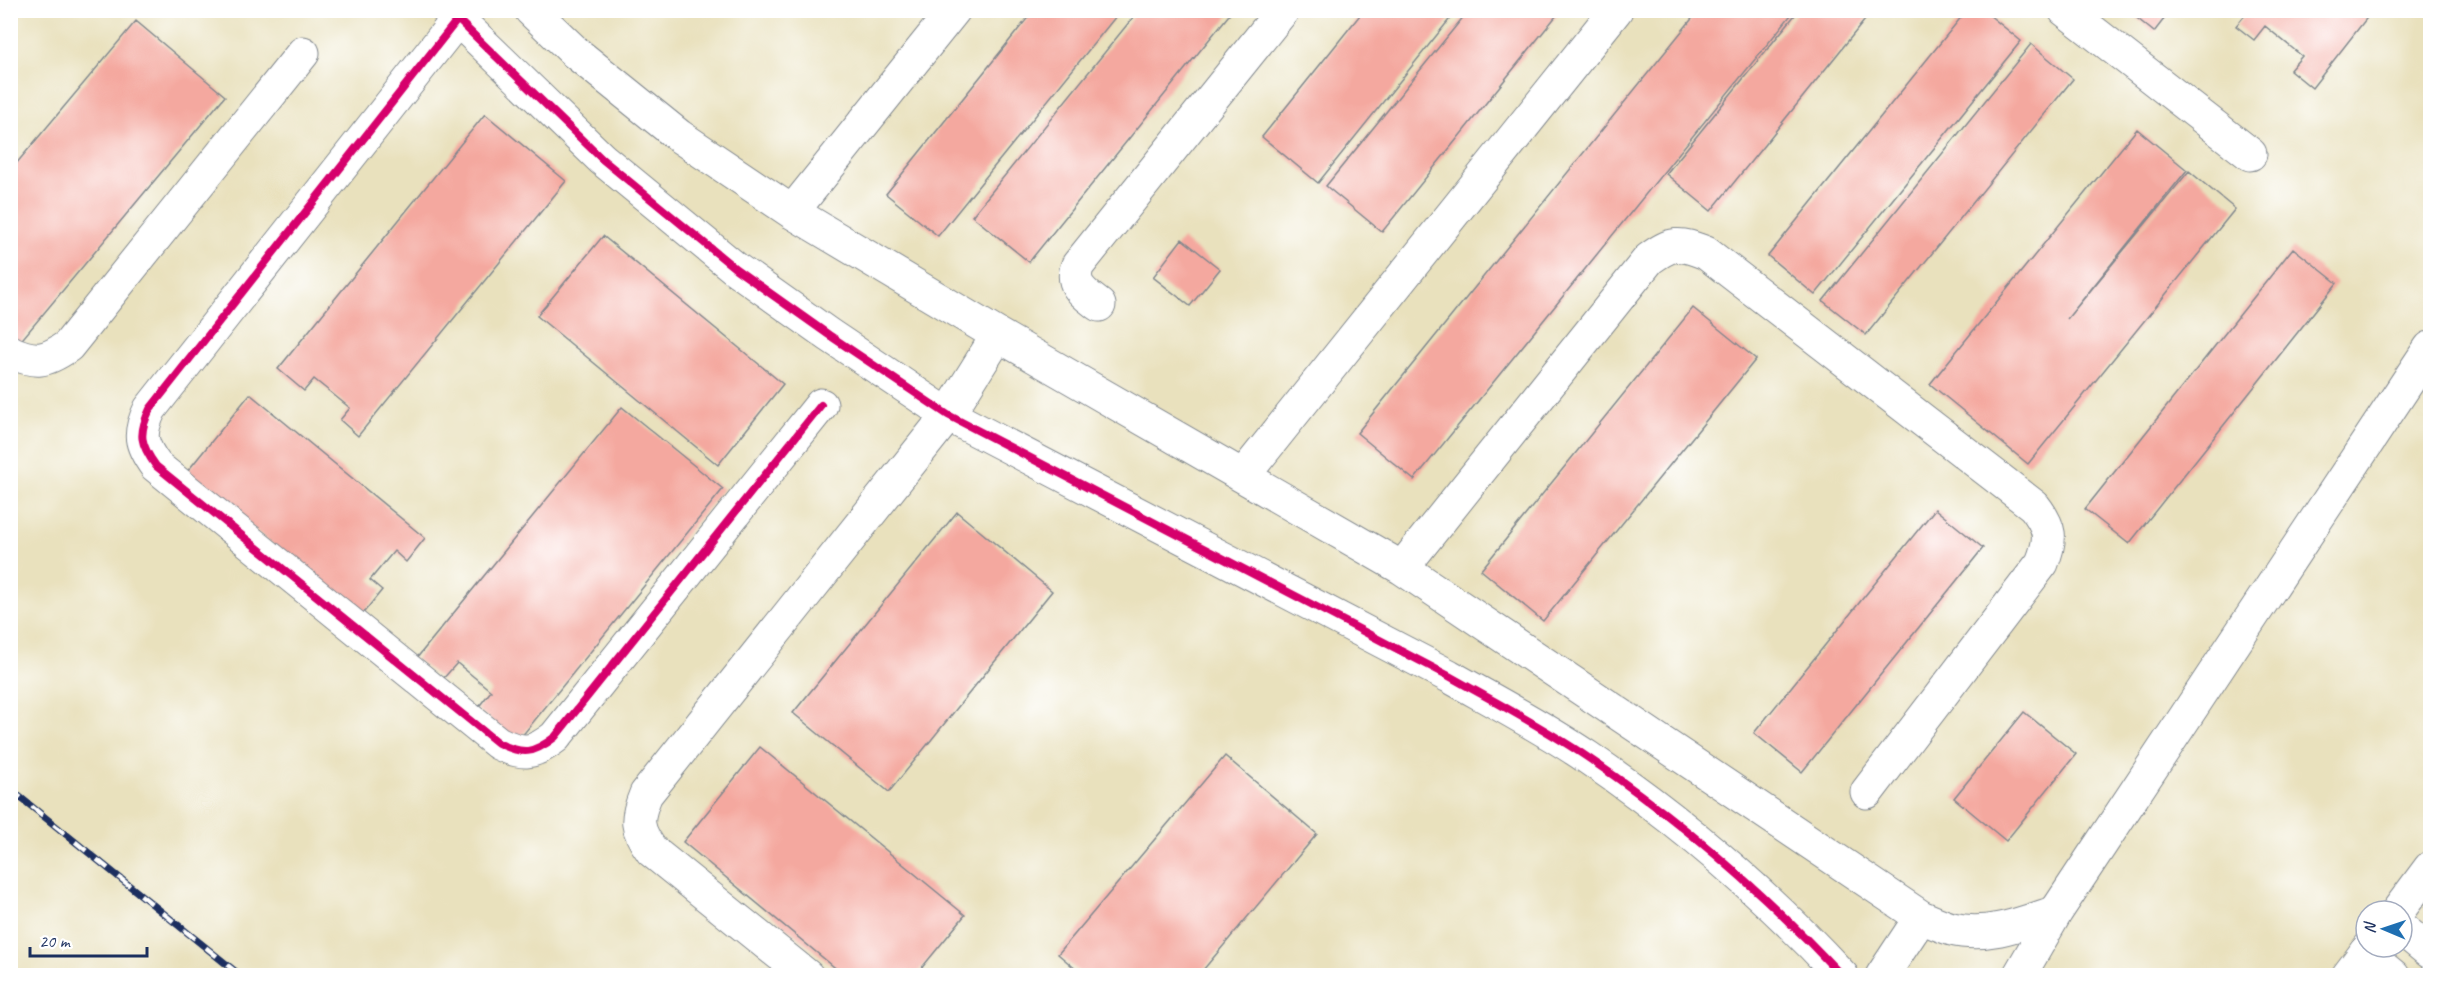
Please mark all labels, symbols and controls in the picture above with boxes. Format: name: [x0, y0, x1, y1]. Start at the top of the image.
north arrow: [2354, 899, 2414, 959]
scale bar: [30, 920, 147, 958]
text: N: [2360, 920, 2380, 934]
text: 20 m: [39, 930, 72, 952]

